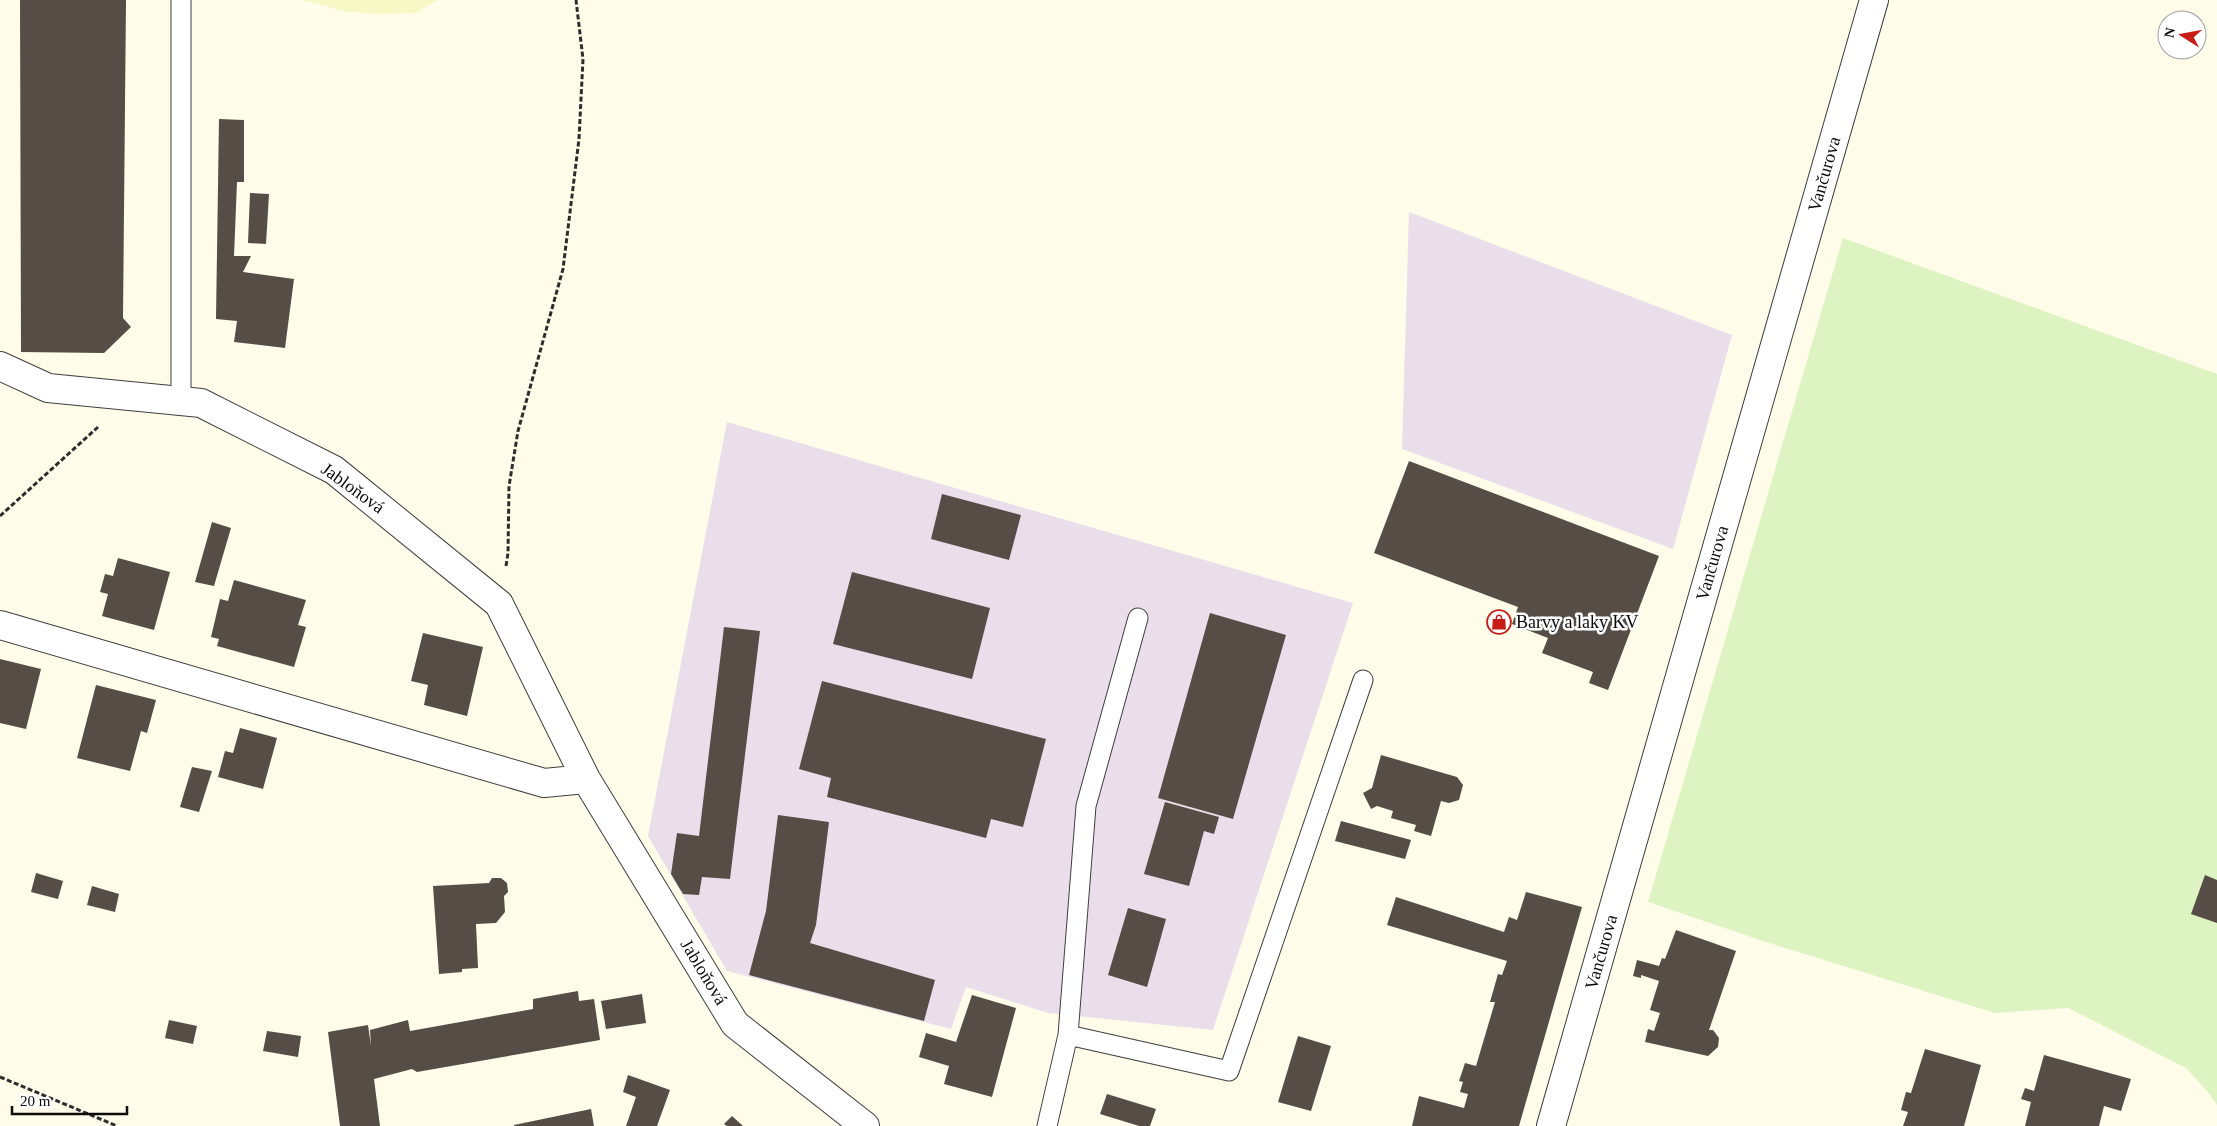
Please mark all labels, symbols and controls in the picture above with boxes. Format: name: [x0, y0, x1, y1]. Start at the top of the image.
north arrow: [2157, 10, 2207, 60]
text: N: [2161, 26, 2178, 39]
street label: Vančurova: [1804, 134, 1844, 214]
street label: Jabloňová: [318, 458, 388, 518]
street label: Vančurova: [1692, 523, 1732, 603]
shop icon: Barvy a laky KV: [1486, 609, 1512, 635]
place label: Barvy a laky KV: [1516, 612, 1638, 632]
street label: Vančurova: [1581, 912, 1621, 992]
street label: Jabloňová: [677, 936, 731, 1008]
scale bar: [12, 1084, 128, 1116]
text: 20 m: [20, 1093, 51, 1109]

